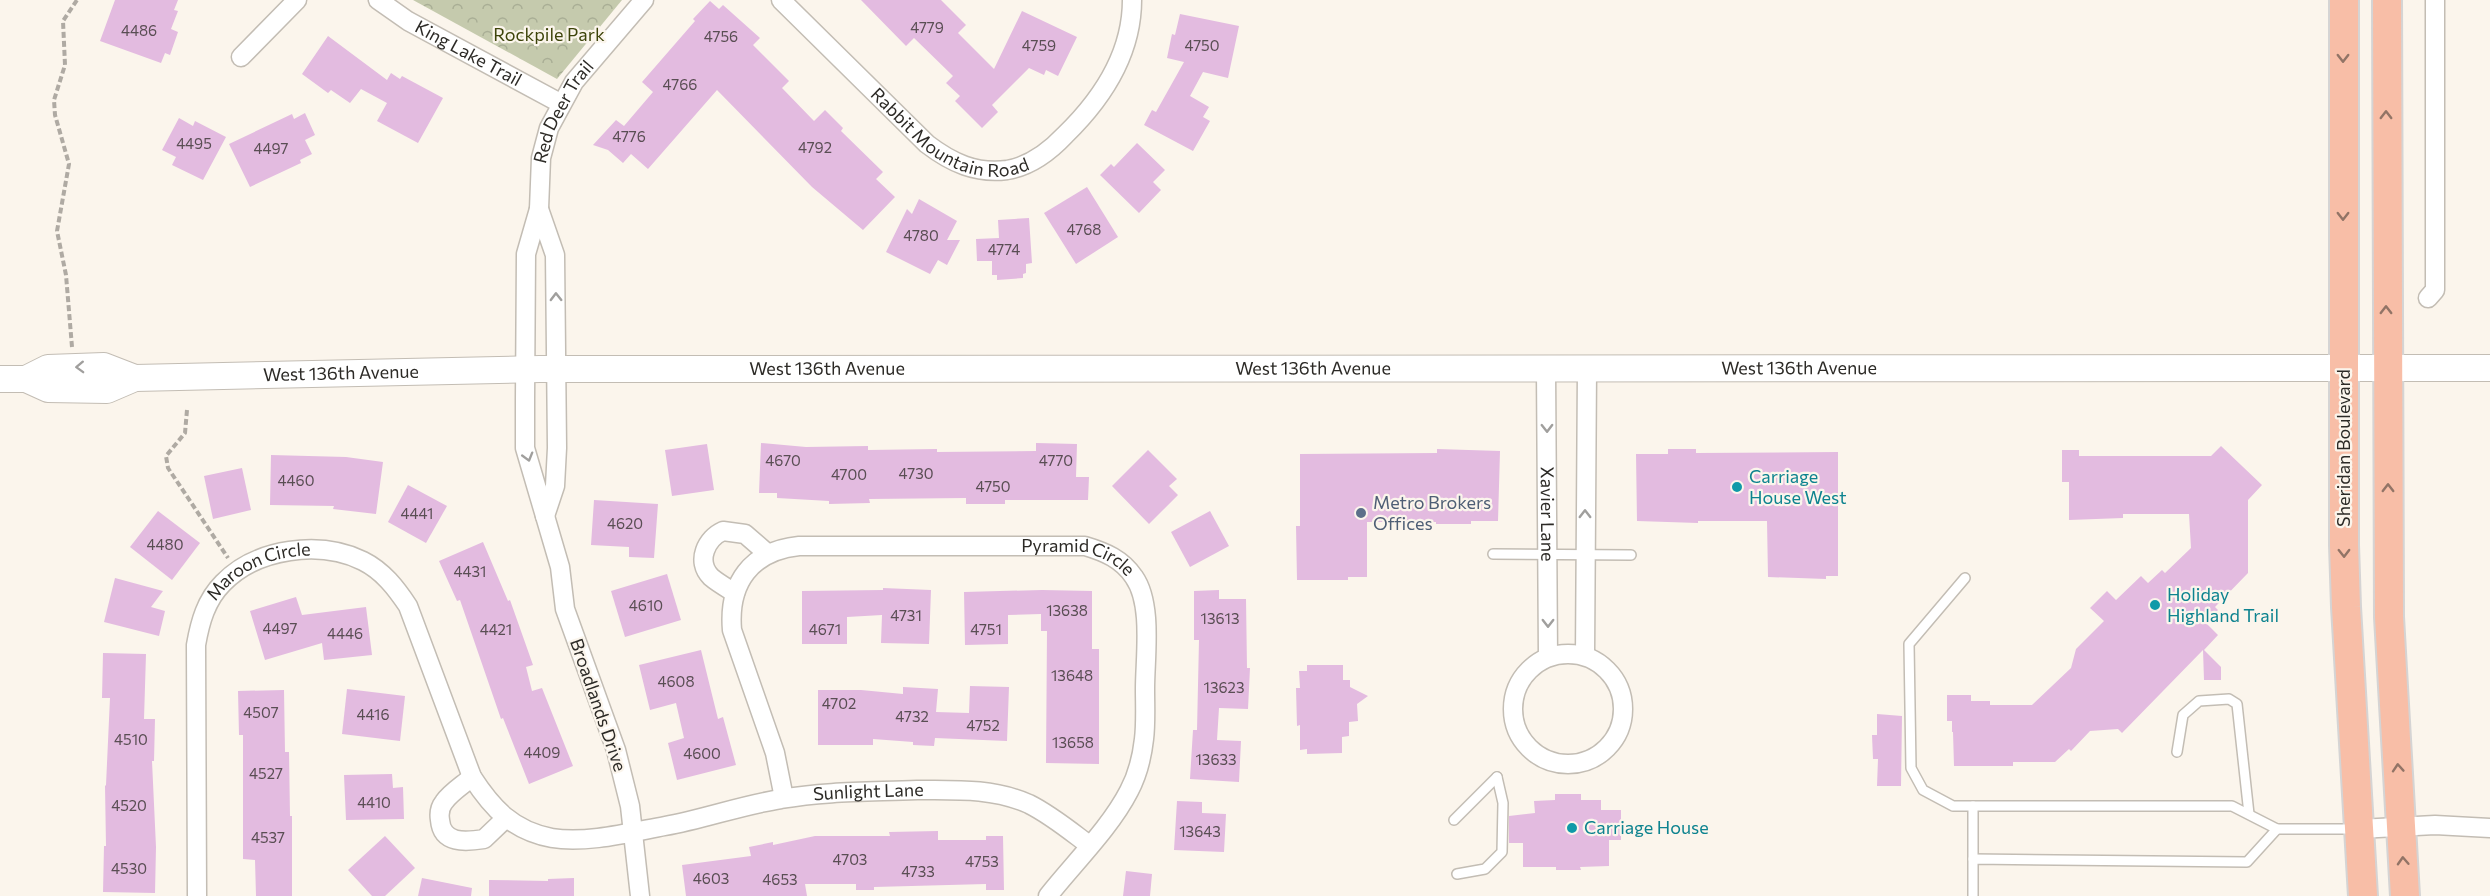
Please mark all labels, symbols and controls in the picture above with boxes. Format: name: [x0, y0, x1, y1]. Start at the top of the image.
street label: King Lake Trail: [412, 15, 526, 90]
house number: 4779: [910, 18, 944, 36]
house number: 4486: [121, 21, 157, 39]
park label: Rockpile Park: [493, 23, 605, 45]
house number: 4756: [704, 27, 738, 45]
house number: 4759: [1022, 36, 1056, 54]
house number: 4750: [1185, 36, 1219, 54]
one-way arrow: [2337, 54, 2349, 63]
street label: Red Deer Trail: [528, 55, 598, 166]
house number: 4766: [663, 75, 697, 93]
street label: Rabbit Mountain Road: [867, 83, 1032, 181]
one-way arrow: [2380, 110, 2392, 119]
house number: 4776: [612, 127, 646, 145]
house number: 4495: [176, 134, 212, 152]
house number: 4792: [798, 138, 832, 156]
house number: 4497: [254, 139, 289, 157]
one-way arrow: [2337, 212, 2350, 221]
house number: 4768: [1067, 220, 1101, 238]
house number: 4780: [903, 226, 939, 244]
house number: 4774: [988, 240, 1020, 258]
one-way arrow: [550, 293, 562, 302]
one-way arrow: [2380, 305, 2392, 314]
street label: West 136th Avenue: [1721, 356, 1877, 378]
street label: West 136th Avenue: [749, 357, 905, 379]
street label: West 136th Avenue: [1235, 357, 1391, 379]
street label: West 136th Avenue: [263, 360, 419, 385]
one-way arrow: [75, 361, 84, 373]
street label: Sheridan Boulevard: [2332, 369, 2354, 527]
one-way arrow: [1540, 424, 1553, 433]
one-way arrow: [521, 451, 533, 462]
house number: 4670: [765, 451, 801, 469]
house number: 4770: [1039, 451, 1073, 469]
house number: 4730: [899, 464, 933, 482]
house number: 4700: [831, 465, 867, 483]
place label: Carriage House West: [1749, 465, 1847, 508]
street label: Xavier Lane: [1537, 466, 1559, 562]
house number: 4460: [278, 471, 314, 489]
house number: 4750: [976, 477, 1010, 495]
marker: Carriage House West: [1730, 480, 1744, 494]
one-way arrow: [2382, 484, 2395, 493]
place label: Metro Brokers Offices: [1373, 491, 1491, 534]
house number: 4441: [401, 504, 433, 522]
marker: Metro Brokers Offices: [1354, 506, 1368, 520]
one-way arrow: [1579, 509, 1591, 518]
house number: 4620: [607, 514, 643, 532]
street label: Pyramid Circle: [1021, 534, 1140, 580]
house number: 4480: [147, 535, 183, 553]
street label: Maroon Circle: [201, 537, 311, 604]
one-way arrow: [2338, 548, 2351, 557]
house number: 4431: [454, 562, 486, 580]
place label: Holiday Highland Trail: [2167, 583, 2279, 626]
house number: 4610: [629, 596, 663, 614]
marker: Holiday Highland Trail: [2148, 598, 2162, 612]
house number: 13638: [1046, 601, 1088, 619]
house number: 4731: [890, 606, 922, 624]
house number: 13613: [1200, 609, 1240, 627]
house number: 4497: [263, 619, 298, 637]
one-way arrow: [1542, 619, 1554, 628]
house number: 4421: [480, 620, 512, 638]
house number: 4671: [809, 620, 841, 638]
house number: 4751: [970, 620, 1002, 638]
house number: 4446: [327, 624, 363, 642]
street label: Broadlands Drive: [566, 635, 632, 774]
house number: 13648: [1051, 666, 1093, 684]
house number: 4608: [658, 672, 695, 690]
house number: 13623: [1204, 678, 1244, 696]
house number: 4702: [822, 694, 856, 712]
house number: 4507: [243, 703, 279, 721]
house number: 4416: [356, 705, 390, 723]
house number: 4732: [895, 707, 929, 725]
house number: 4752: [966, 716, 1000, 734]
house number: 4510: [114, 730, 148, 748]
house number: 13658: [1052, 733, 1094, 751]
house number: 4409: [524, 743, 560, 761]
house number: 4600: [683, 744, 721, 762]
house number: 13633: [1195, 750, 1237, 768]
house number: 4527: [249, 764, 283, 782]
one-way arrow: [2391, 764, 2404, 773]
street label: Sunlight Lane: [812, 778, 924, 805]
house number: 4410: [357, 793, 391, 811]
house number: 4520: [111, 796, 147, 814]
place label: Carriage House: [1584, 816, 1709, 838]
marker: Carriage House: [1565, 821, 1579, 835]
house number: 13643: [1179, 822, 1221, 840]
house number: 4537: [251, 828, 285, 846]
house number: 4703: [833, 850, 867, 868]
house number: 4753: [965, 852, 999, 870]
one-way arrow: [2397, 857, 2410, 866]
house number: 4530: [111, 859, 147, 877]
house number: 4733: [901, 862, 935, 880]
house number: 4603: [693, 869, 729, 887]
house number: 4653: [762, 870, 798, 888]

